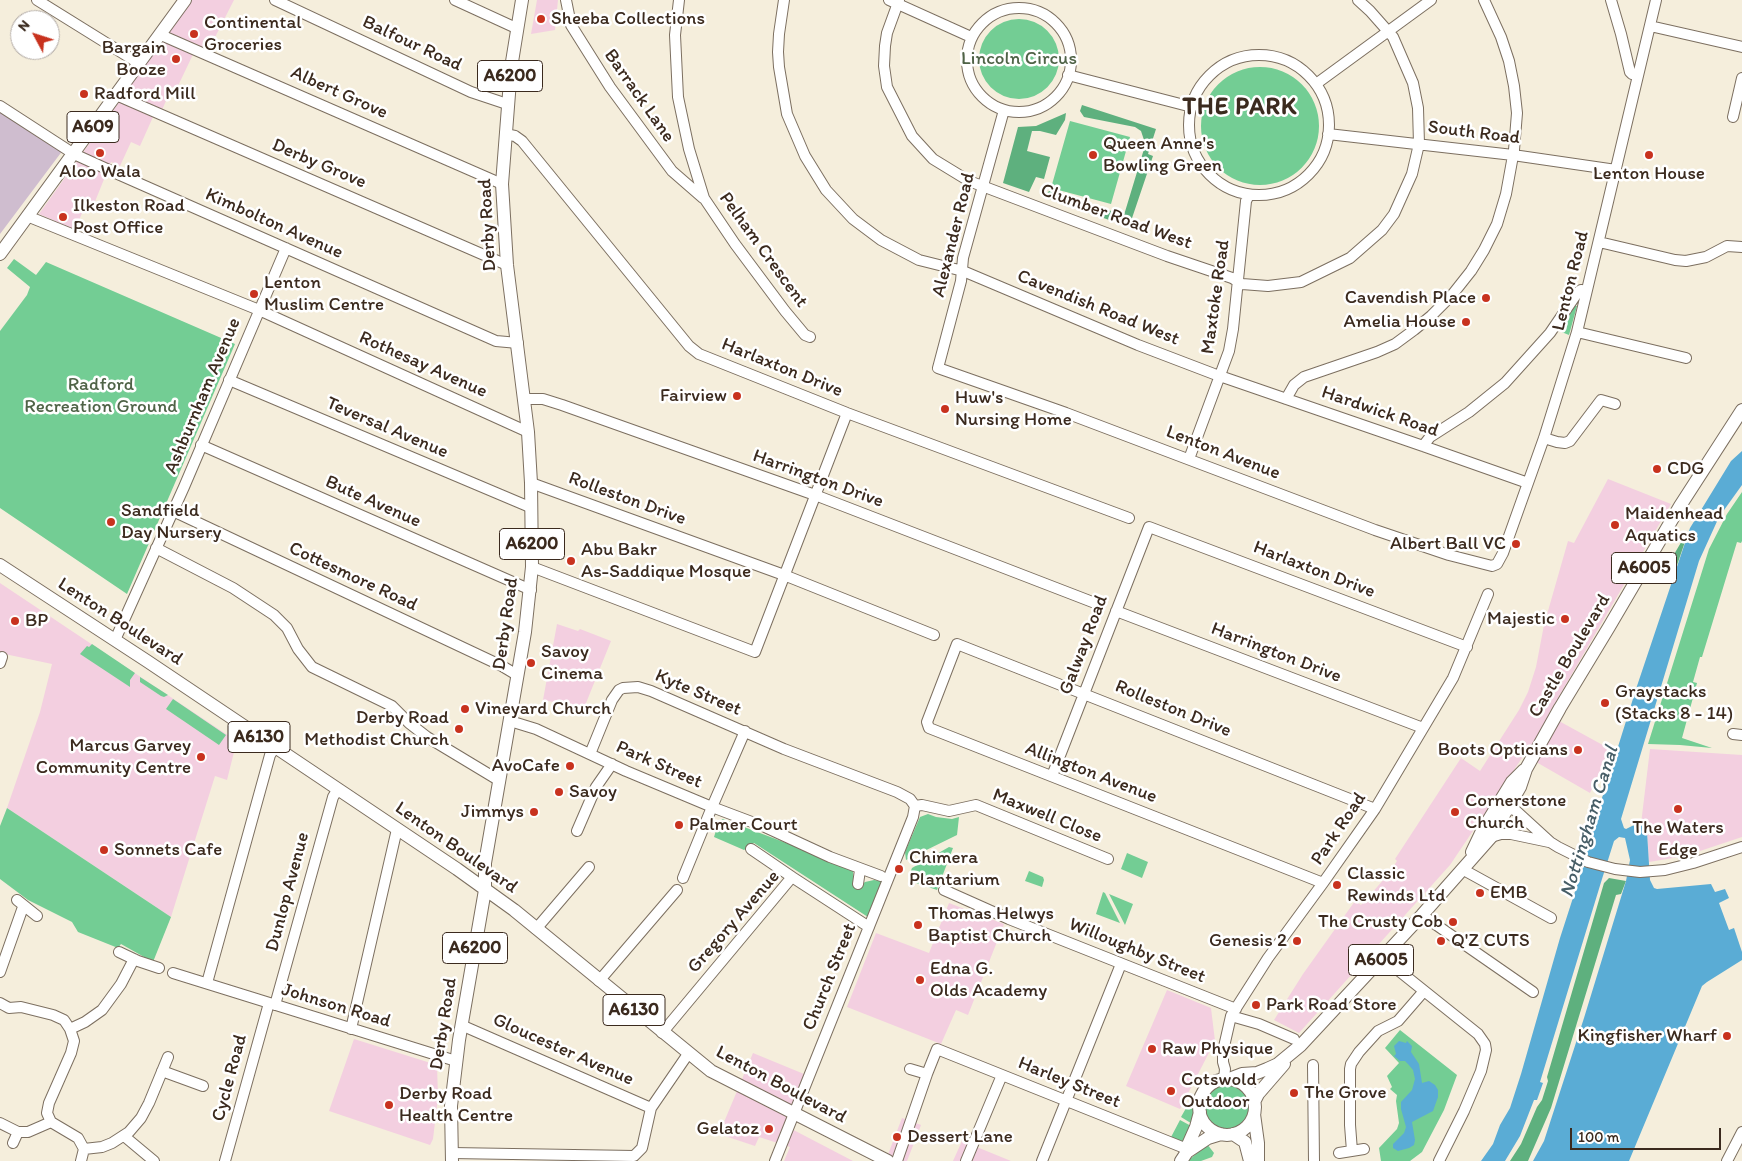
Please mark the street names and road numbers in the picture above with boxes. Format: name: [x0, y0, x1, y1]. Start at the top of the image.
street label: Balfour Road: [358, 11, 466, 77]
street label: Barrack Lane: [599, 45, 679, 147]
road number: A6200: [478, 60, 542, 92]
street label: Albert Grove: [287, 62, 391, 124]
road number: A609: [67, 111, 119, 142]
street label: South Road: [1427, 116, 1521, 150]
street label: Derby Grove: [268, 134, 370, 194]
street label: Alexander Road: [927, 170, 981, 300]
street label: Derby Road: [474, 178, 502, 272]
street label: Clumber Road West: [1037, 179, 1195, 255]
street label: Kimbolton Avenue: [202, 183, 346, 265]
street label: Pelham Crescent: [714, 188, 812, 312]
street label: Lenton Road: [1548, 229, 1594, 333]
street label: Maxtoke Road: [1197, 238, 1235, 356]
street label: Cavendish Road West: [1014, 265, 1182, 351]
street label: Ashburnham Avenue: [160, 314, 246, 478]
street label: Rothesay Avenue: [355, 327, 491, 403]
street label: Harlaxton Drive: [718, 333, 846, 403]
street label: Hardwick Road: [1318, 381, 1442, 443]
street label: Teversal Avenue: [323, 392, 451, 464]
street label: Lenton Avenue: [1163, 421, 1283, 485]
street label: Harrington Drive: [749, 445, 887, 513]
street label: Rolleston Drive: [565, 467, 689, 531]
street label: Bute Avenue: [321, 471, 425, 533]
road number: A6200: [500, 528, 564, 560]
street label: Harlaxton Drive: [1250, 536, 1378, 604]
street label: Cottesmore Road: [285, 537, 421, 617]
road number: A6005: [1612, 552, 1676, 584]
street label: Lenton Boulevard: [53, 573, 187, 671]
street label: Derby Road: [488, 576, 524, 672]
street label: Castle Boulevard: [1524, 590, 1616, 722]
street label: Galway Road: [1055, 592, 1113, 698]
street label: Harrington Drive: [1208, 618, 1344, 688]
street label: Kyte Street: [651, 665, 745, 721]
street label: Rolleston Drive: [1112, 675, 1234, 743]
road number: A6130: [228, 722, 290, 752]
street label: Park Street: [612, 736, 706, 794]
street label: Allington Avenue: [1022, 737, 1160, 809]
street label: Maxwell Close: [989, 784, 1105, 848]
street label: Park Road: [1306, 788, 1372, 870]
street label: Lenton Boulevard: [390, 797, 522, 899]
street label: Dunlop Avenue: [261, 830, 315, 954]
street label: Gregory Avenue: [683, 866, 785, 978]
street label: Willoughby Street: [1065, 913, 1209, 989]
street label: Church Street: [798, 920, 862, 1034]
road number: A6200: [442, 932, 508, 964]
road number: A6005: [1348, 944, 1414, 976]
street label: Derby Road: [425, 976, 463, 1072]
street label: Johnson Road: [279, 979, 393, 1033]
road number: A6130: [603, 994, 665, 1026]
street label: Gloucester Avenue: [489, 1009, 637, 1091]
street label: Cycle Road: [207, 1032, 253, 1124]
street label: Lenton Boulevard: [712, 1041, 850, 1129]
street label: Harley Street: [1014, 1052, 1124, 1114]

